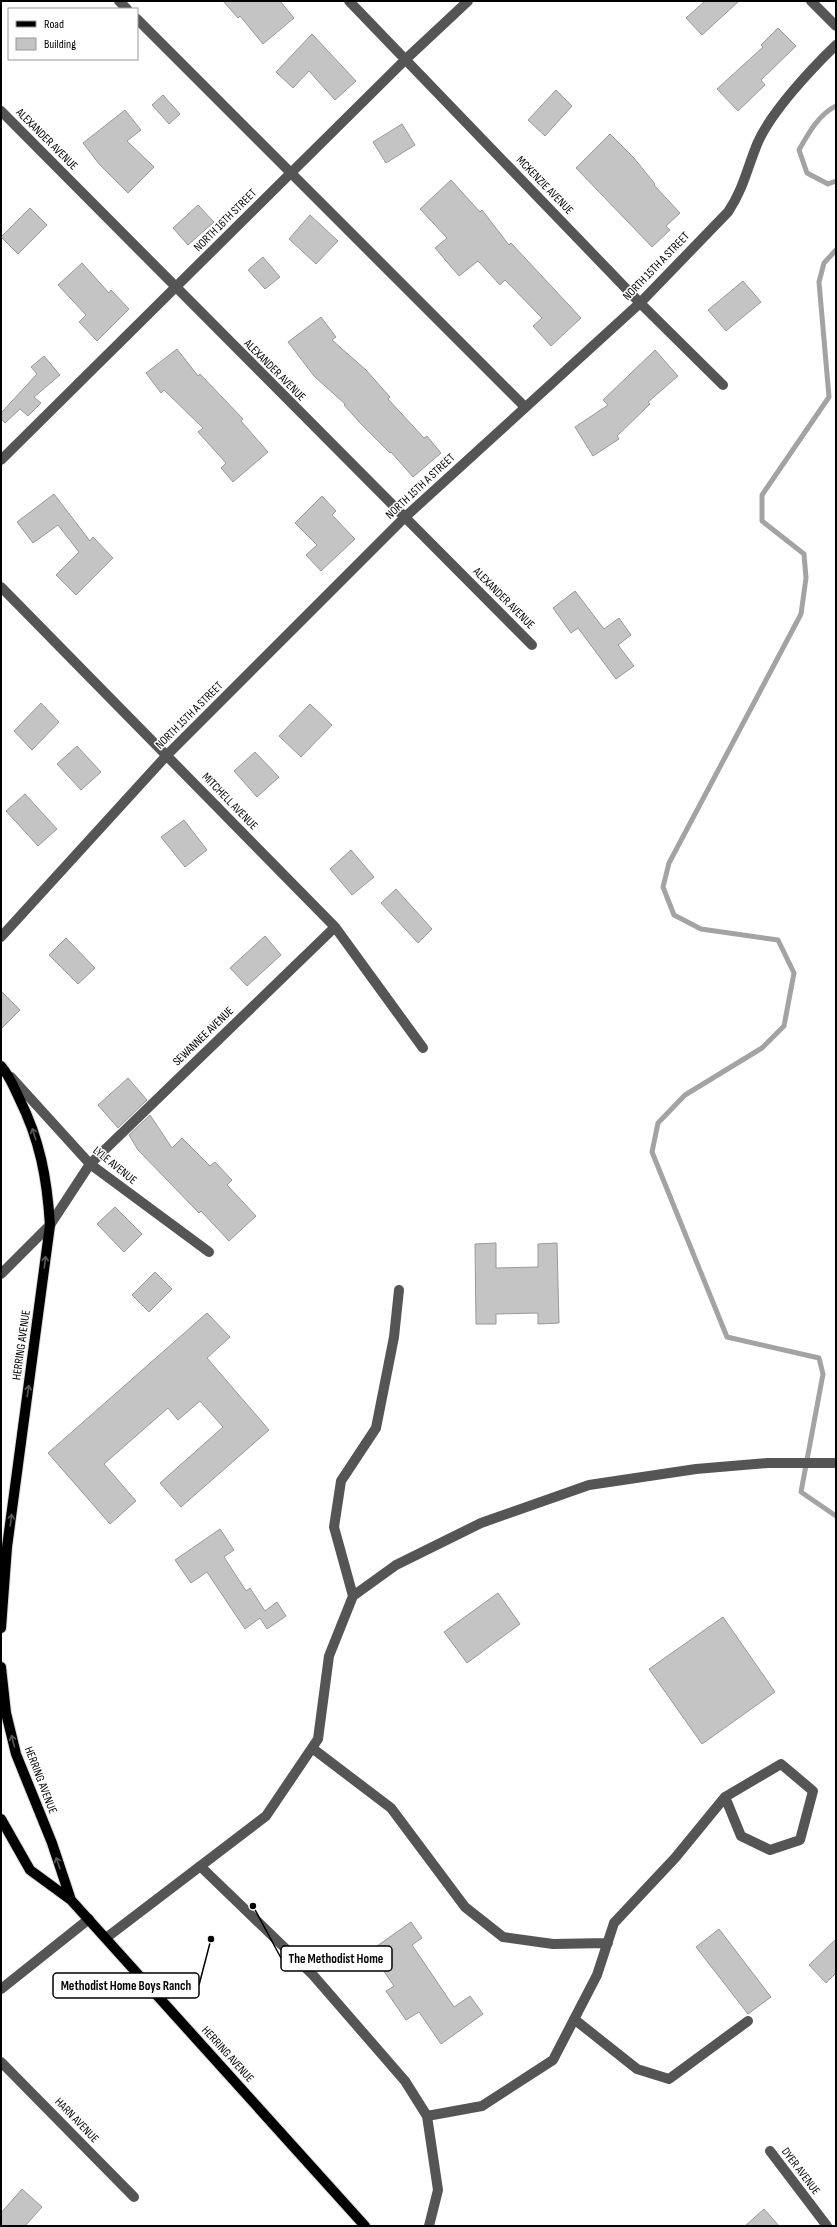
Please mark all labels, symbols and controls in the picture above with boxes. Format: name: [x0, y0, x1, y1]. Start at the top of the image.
legend: [8, 8, 138, 60]
text: Road: [44, 17, 64, 32]
text: Building: [44, 37, 76, 52]
street label: ALEXANDER AVENUE: [12, 105, 81, 173]
street label: MCKENZIE AVENUE: [513, 153, 576, 218]
street label: NORTH 16TH STREET: [191, 186, 260, 255]
street label: NORTH 15TH A STREET: [620, 229, 693, 304]
street label: ALEXANDER AVENUE: [240, 336, 309, 404]
street label: NORTH 15TH A STREET: [383, 450, 458, 522]
street label: ALEXANDER AVENUE: [469, 564, 538, 632]
street label: NORTH 15TH A STREET: [152, 678, 226, 752]
street label: MITCHELL AVENUE: [199, 770, 261, 833]
street label: SEWANNEE AVENUE: [170, 1004, 237, 1069]
one-way arrow: [30, 1128, 38, 1140]
street label: LYLE AVENUE: [90, 1143, 140, 1188]
one-way arrow: [41, 1256, 49, 1269]
street label: HERRING AVENUE: [9, 1309, 34, 1381]
one-way arrow: [24, 1385, 32, 1398]
one-way arrow: [7, 1513, 15, 1526]
one-way arrow: [8, 1735, 16, 1748]
street label: HERRING AVENUE: [21, 1744, 60, 1816]
one-way arrow: [54, 1857, 62, 1869]
callout: The Methodist Home: [281, 1946, 392, 1971]
text: The Methodist Home: [289, 1951, 384, 1967]
callout: Methodist Home Boys Ranch: [53, 1973, 199, 1998]
text: Methodist Home Boys Ranch: [61, 1978, 192, 1994]
street label: HERRING AVENUE: [198, 2023, 257, 2086]
street label: HARN AVENUE: [51, 2095, 102, 2146]
street label: DYER AVENUE: [778, 2145, 823, 2198]

